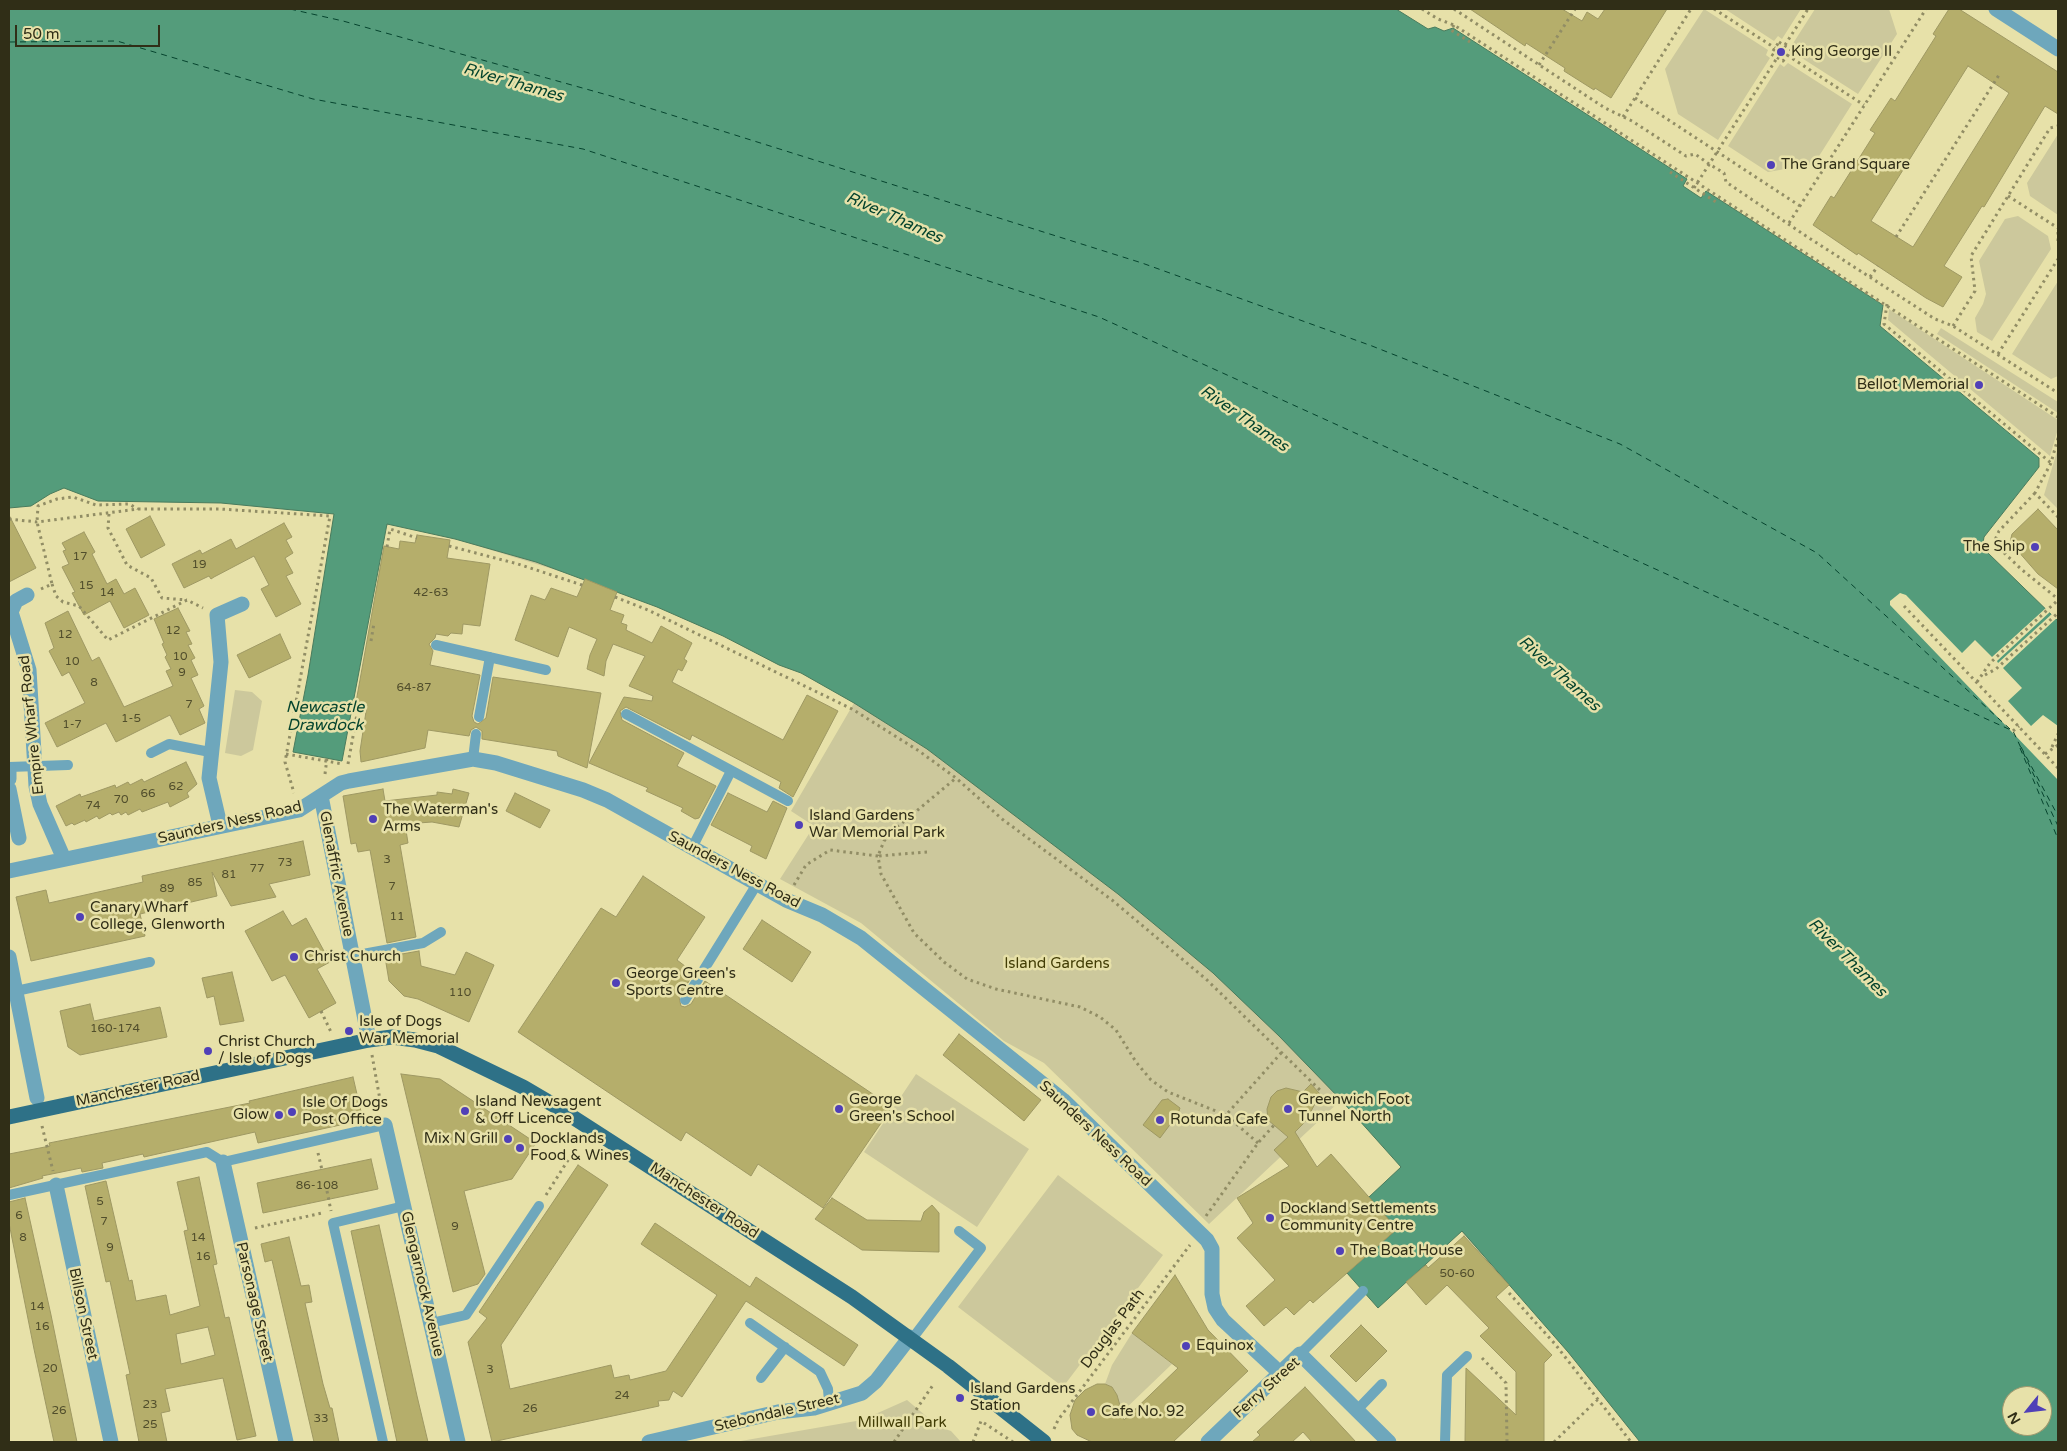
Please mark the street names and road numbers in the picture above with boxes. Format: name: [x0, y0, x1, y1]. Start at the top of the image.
street label: Empire Wharf Road: [16, 654, 48, 796]
street label: Saunders Ness Road: [156, 798, 304, 848]
street label: Glenaffric Avenue: [315, 810, 357, 938]
street label: Saunders Ness Road: [665, 828, 803, 912]
street label: Manchester Road: [74, 1067, 202, 1111]
street label: Saunders Ness Road: [1035, 1077, 1155, 1191]
street label: Manchester Road: [646, 1159, 762, 1243]
street label: Glengarnock Avenue: [397, 1210, 447, 1358]
street label: Parsonage Street: [231, 1240, 277, 1364]
street label: Billson Street: [64, 1266, 102, 1362]
street label: Douglas Path: [1077, 1286, 1149, 1372]
street label: Ferry Street: [1230, 1353, 1304, 1423]
street label: Stebondale Street: [713, 1390, 841, 1436]

